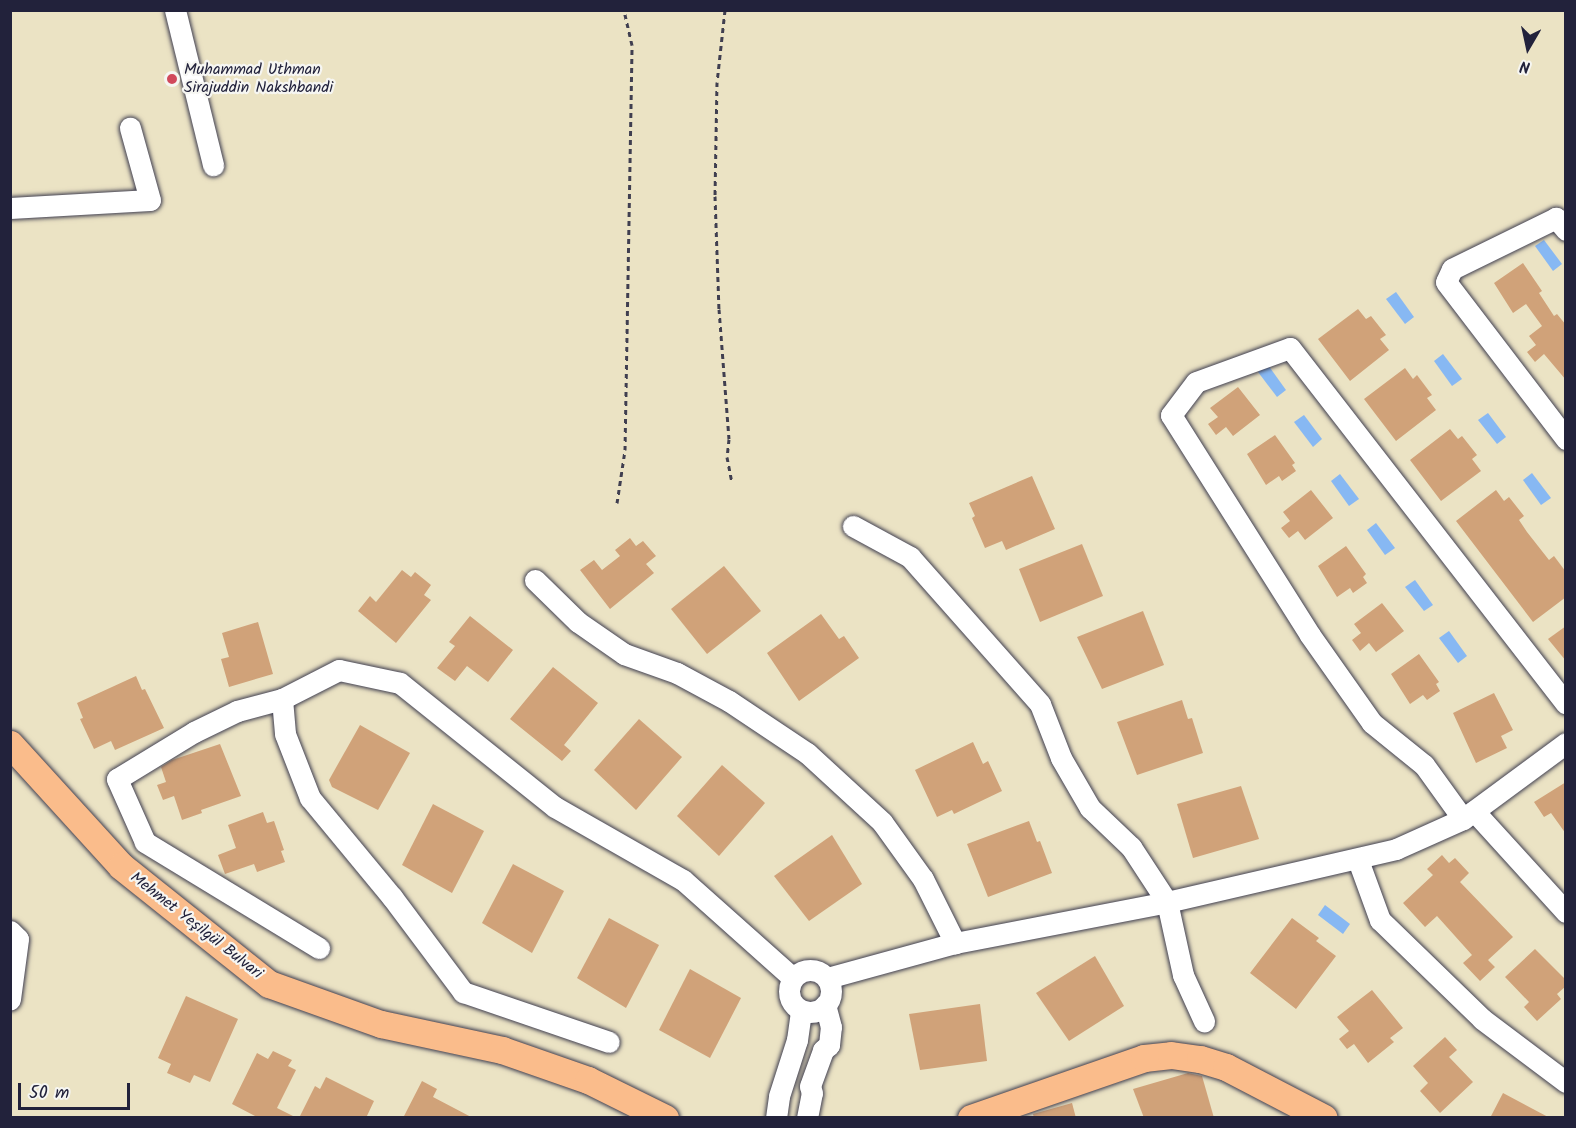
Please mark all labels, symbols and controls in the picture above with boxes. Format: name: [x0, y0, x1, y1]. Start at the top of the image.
north arrow: [1498, 18, 1558, 78]
text: N: [1518, 53, 1532, 79]
place label: Muhammad Uthman Sirajuddin Nakshbandi: [184, 60, 333, 98]
marker: Muhammad Uthman Sirajuddin Nakshbandi: [165, 72, 179, 86]
street label: Mehmet Yeşilgül Bulvari: [126, 868, 266, 984]
scale bar: [21, 1071, 134, 1109]
text: 50 m: [29, 1079, 69, 1108]

